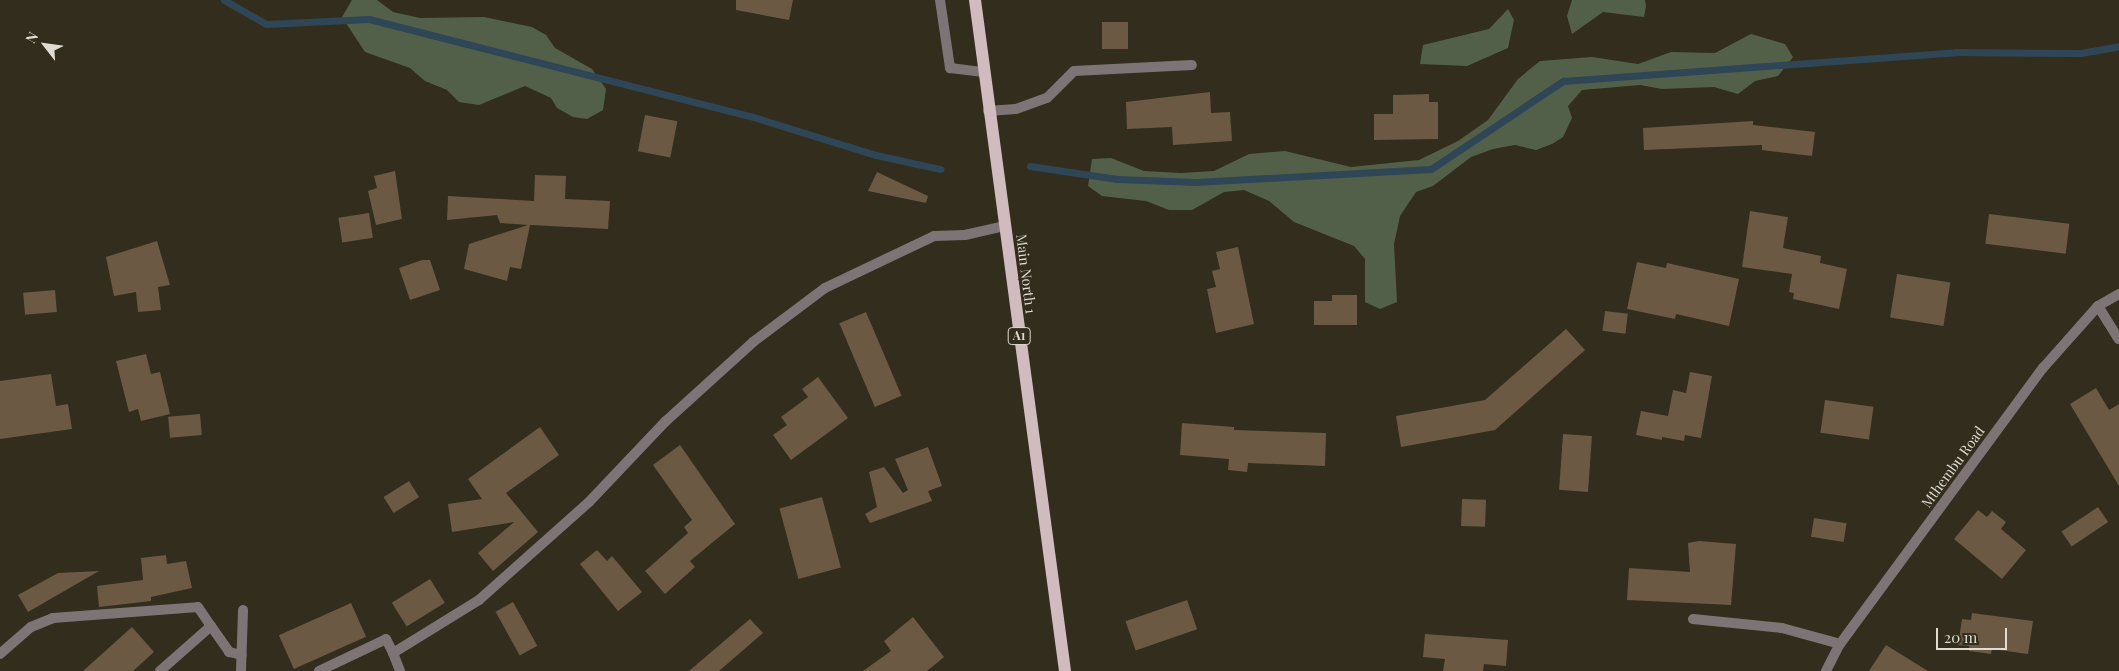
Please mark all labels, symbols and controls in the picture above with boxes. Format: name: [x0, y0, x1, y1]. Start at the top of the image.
north arrow: [20, 20, 70, 70]
text: N: [21, 28, 42, 46]
street label: Main North 1: [1013, 233, 1039, 315]
road number: A1: [1006, 326, 1032, 346]
street label: Mthembu Road: [1918, 423, 1988, 511]
scale bar: [1939, 618, 2010, 650]
text: 20 m: [1944, 627, 1977, 647]

